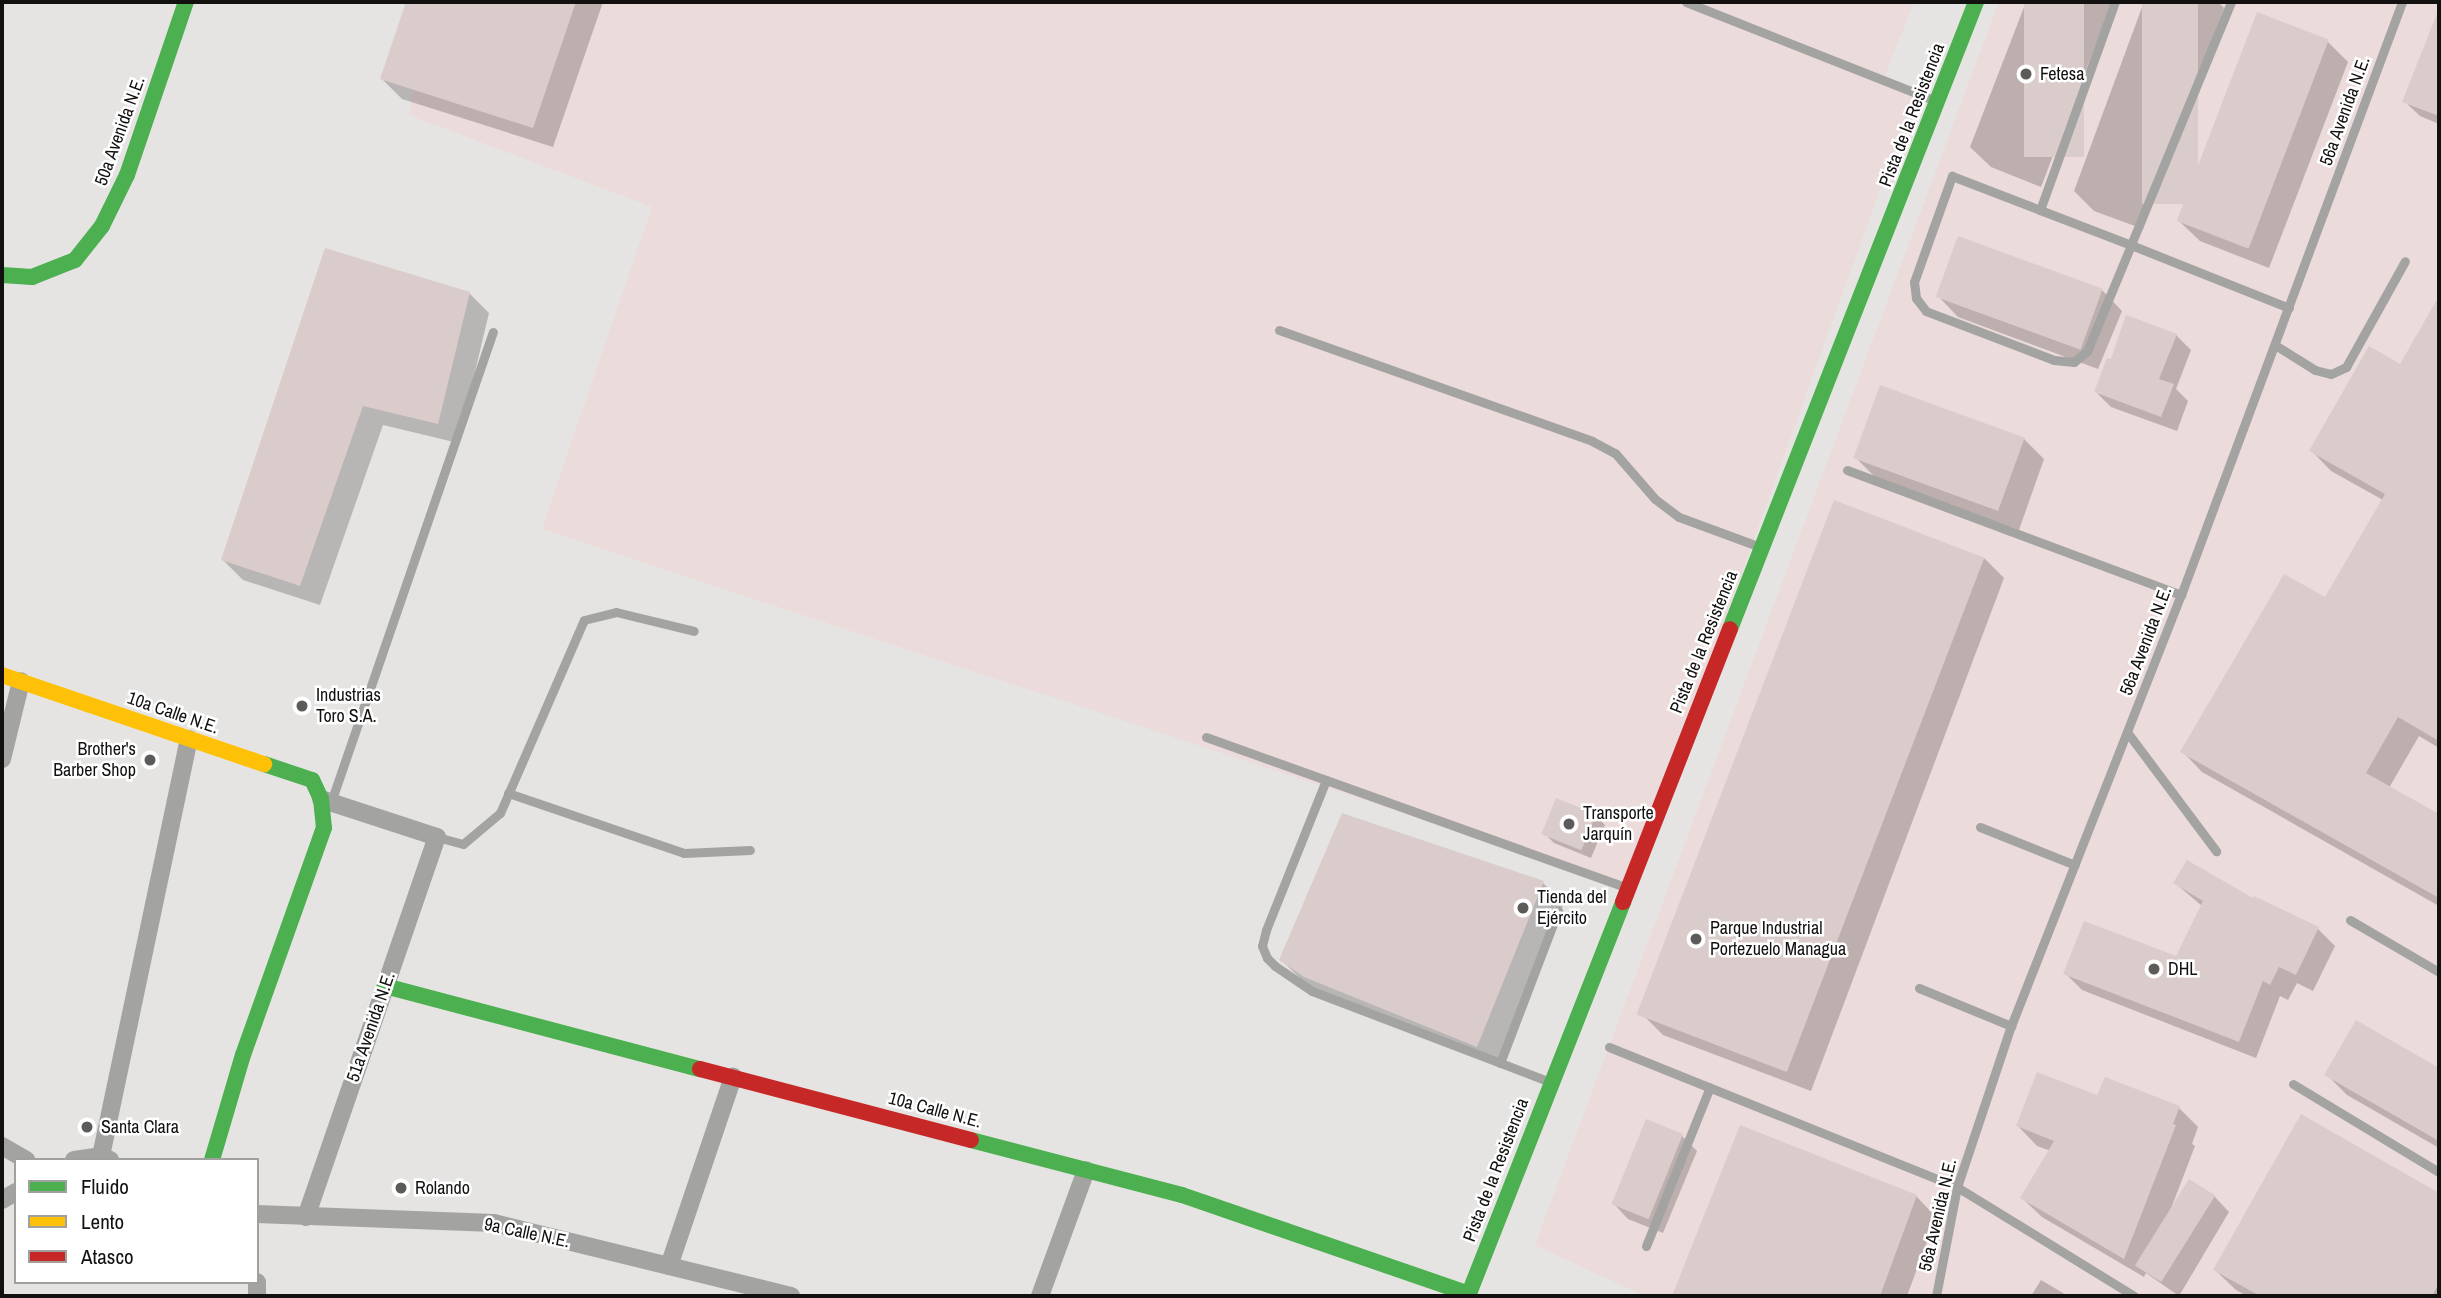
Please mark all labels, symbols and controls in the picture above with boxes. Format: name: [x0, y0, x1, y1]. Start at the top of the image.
street label: Pista de la Resistencia: [1875, 40, 1949, 190]
street label: 56a Avenida N.E.: [2315, 53, 2375, 169]
place label: Fetesa: [2040, 63, 2084, 85]
marker: Fetesa: [2018, 66, 2034, 82]
street label: 50a Avenida N.E.: [90, 73, 150, 189]
street label: Pista de la Resistencia: [1666, 568, 1742, 716]
street label: 56a Avenida N.E.: [2115, 583, 2177, 699]
place label: Industrias Toro S.A.: [316, 685, 381, 728]
street label: 10a Calle N.E.: [124, 687, 222, 739]
marker: Industrias Toro S.A.: [294, 698, 310, 714]
place label: Brother's Barber Shop: [53, 739, 136, 782]
marker: Brother's Barber Shop: [142, 752, 158, 768]
place label: Transporte Jarquín: [1583, 803, 1654, 846]
marker: Transporte Jarquín: [1561, 816, 1577, 832]
place label: Tienda del Ejército: [1537, 887, 1606, 930]
marker: Tienda del Ejército: [1515, 900, 1531, 916]
place label: Parque Industrial Portezuelo Managua: [1710, 918, 1846, 960]
marker: Parque Industrial Portezuelo Managua: [1688, 931, 1704, 947]
place label: DHL: [2168, 958, 2198, 980]
marker: DHL: [2146, 961, 2162, 977]
street label: 51a Avenida N.E.: [342, 969, 400, 1085]
street label: 10a Calle N.E.: [886, 1087, 984, 1133]
street label: Pista de la Resistencia: [1459, 1095, 1533, 1245]
place label: Santa Clara: [101, 1116, 179, 1138]
marker: Santa Clara: [79, 1119, 95, 1135]
street label: 56a Avenida N.E.: [1914, 1156, 1962, 1274]
legend: [14, 1158, 259, 1284]
text: Fluido: [81, 1172, 129, 1201]
place label: Rolando: [415, 1177, 470, 1199]
marker: Rolando: [393, 1180, 409, 1196]
text: Lento: [81, 1207, 124, 1236]
street label: 9a Calle N.E.: [482, 1213, 572, 1253]
text: Atasco: [81, 1242, 134, 1271]

